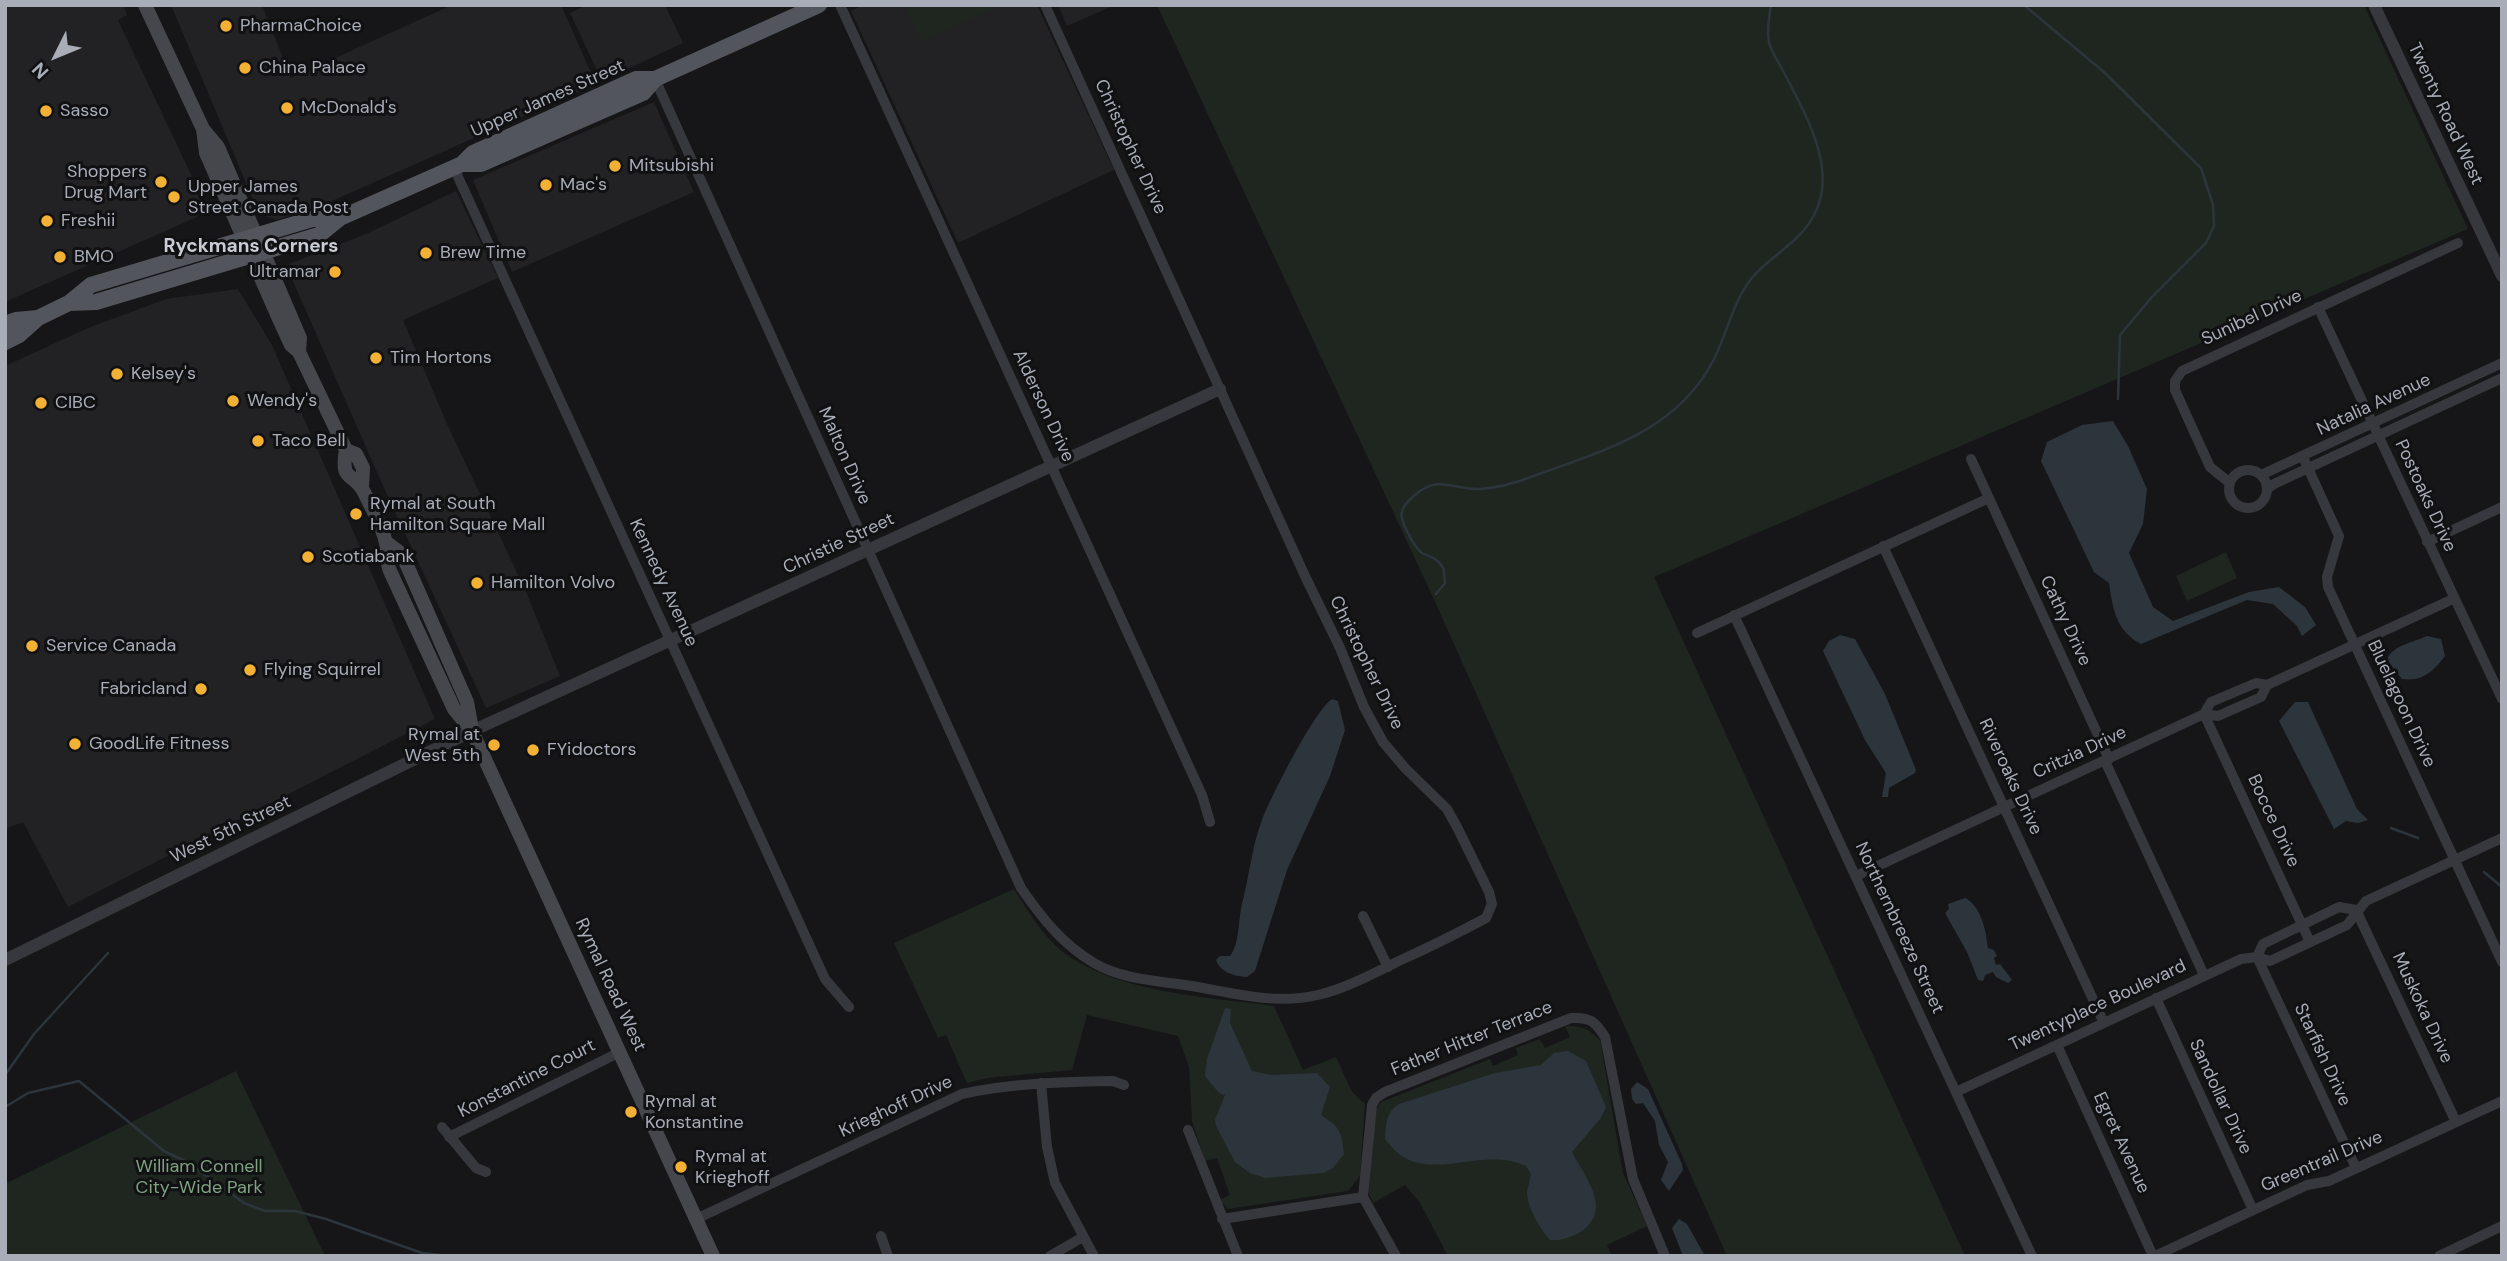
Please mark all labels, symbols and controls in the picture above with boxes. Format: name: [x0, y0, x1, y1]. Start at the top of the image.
place label: PharmaChoice: [240, 15, 362, 37]
marker: PharmaChoice: [218, 18, 234, 34]
north arrow: [21, 21, 91, 91]
street label: Twenty Road West: [2403, 40, 2487, 188]
street label: Upper James Street: [468, 55, 628, 143]
text: N: [26, 57, 54, 84]
place label: China Palace: [259, 57, 366, 79]
marker: China Palace: [237, 60, 253, 76]
street label: Christopher Drive: [1089, 76, 1171, 218]
place label: McDonald's: [301, 97, 397, 119]
place label: Sasso: [60, 100, 109, 122]
marker: McDonald's: [279, 100, 295, 116]
marker: Sasso: [38, 103, 54, 119]
place label: Mitsubishi: [629, 155, 714, 177]
marker: Mitsubishi: [607, 158, 623, 174]
place label: Shoppers Drug Mart: [64, 161, 147, 204]
marker: Shoppers Drug Mart: [153, 174, 169, 190]
place label: Mac's: [560, 174, 607, 196]
place label: Upper James Street Canada Post: [188, 176, 349, 218]
marker: Mac's: [538, 177, 554, 193]
marker: Upper James Street Canada Post: [166, 189, 182, 205]
place label: Freshii: [61, 210, 115, 232]
marker: Freshii: [39, 213, 55, 229]
district label: Ryckmans Corners: [164, 236, 338, 258]
place label: Brew Time: [440, 242, 526, 264]
marker: Brew Time: [418, 245, 434, 261]
place label: BMO: [74, 246, 114, 268]
marker: BMO: [52, 249, 68, 265]
place label: Ultramar: [249, 261, 321, 283]
marker: Ultramar: [327, 264, 343, 280]
street label: Sunibel Drive: [2198, 285, 2306, 351]
street label: Alderson Drive: [1008, 346, 1078, 466]
place label: Tim Hortons: [390, 347, 492, 369]
marker: Tim Hortons: [368, 350, 384, 366]
place label: Kelsey's: [131, 363, 196, 385]
marker: Kelsey's: [109, 366, 125, 382]
street label: Natalia Avenue: [2314, 369, 2434, 441]
place label: Wendy's: [247, 390, 317, 412]
place label: CIBC: [55, 392, 96, 414]
marker: Wendy's: [225, 393, 241, 409]
marker: CIBC: [33, 395, 49, 411]
street label: Malton Drive: [813, 404, 875, 508]
place label: Taco Bell: [272, 430, 345, 452]
marker: Taco Bell: [250, 433, 266, 449]
street label: Postoaks Drive: [2390, 436, 2460, 556]
place label: Rymal at South Hamilton Square Mall: [370, 493, 545, 536]
marker: Rymal at South Hamilton Square Mall: [348, 506, 364, 522]
street label: Christie Street: [780, 509, 898, 579]
street label: Kennedy Avenue: [624, 516, 702, 650]
place label: Scotiabank: [322, 546, 415, 568]
marker: Scotiabank: [300, 549, 316, 565]
place label: Hamilton Volvo: [491, 572, 615, 594]
street label: Cathy Drive: [2035, 572, 2095, 670]
marker: Hamilton Volvo: [469, 575, 485, 591]
street label: Christopher Drive: [1324, 593, 1408, 733]
place label: Service Canada: [46, 635, 176, 657]
street label: Bluelagoon Drive: [2362, 637, 2440, 771]
marker: Service Canada: [24, 638, 40, 654]
place label: Flying Squirrel: [264, 659, 381, 681]
marker: Flying Squirrel: [242, 662, 258, 678]
place label: Fabricland: [100, 678, 187, 700]
marker: Fabricland: [193, 681, 209, 697]
street label: Riveroaks Drive: [1974, 715, 2046, 839]
street label: Critzia Drive: [2030, 722, 2130, 784]
place label: Rymal at West 5th: [404, 724, 480, 766]
place label: GoodLife Fitness: [89, 733, 229, 755]
marker: GoodLife Fitness: [67, 736, 83, 752]
marker: Rymal at West 5th: [486, 737, 502, 753]
place label: FYidoctors: [547, 739, 637, 761]
marker: FYidoctors: [525, 742, 541, 758]
street label: Bocce Drive: [2242, 771, 2304, 871]
street label: West 5th Street: [167, 791, 295, 869]
street label: Northernbreeze Street: [1850, 839, 1948, 1017]
street label: Rymal Road West: [570, 915, 650, 1055]
street label: Muskoka Drive: [2387, 949, 2457, 1067]
street label: Twentyplace Boulevard: [2006, 955, 2190, 1057]
street label: Father Hitter Terrace: [1388, 997, 1556, 1081]
street label: Starfish Drive: [2289, 1000, 2355, 1110]
street label: Konstantine Court: [455, 1035, 599, 1123]
street label: Sandollar Drive: [2184, 1036, 2256, 1158]
street label: Krieghoff Drive: [836, 1071, 956, 1143]
street label: Egret Avenue: [2088, 1089, 2154, 1197]
place label: Rymal at Konstantine: [645, 1091, 744, 1134]
marker: Rymal at Konstantine: [623, 1104, 639, 1120]
street label: Greentrail Drive: [2258, 1127, 2386, 1197]
place label: Rymal at Krieghoff: [695, 1146, 770, 1188]
park label: William Connell City-Wide Park: [135, 1156, 263, 1198]
marker: Rymal at Krieghoff: [673, 1159, 689, 1175]

